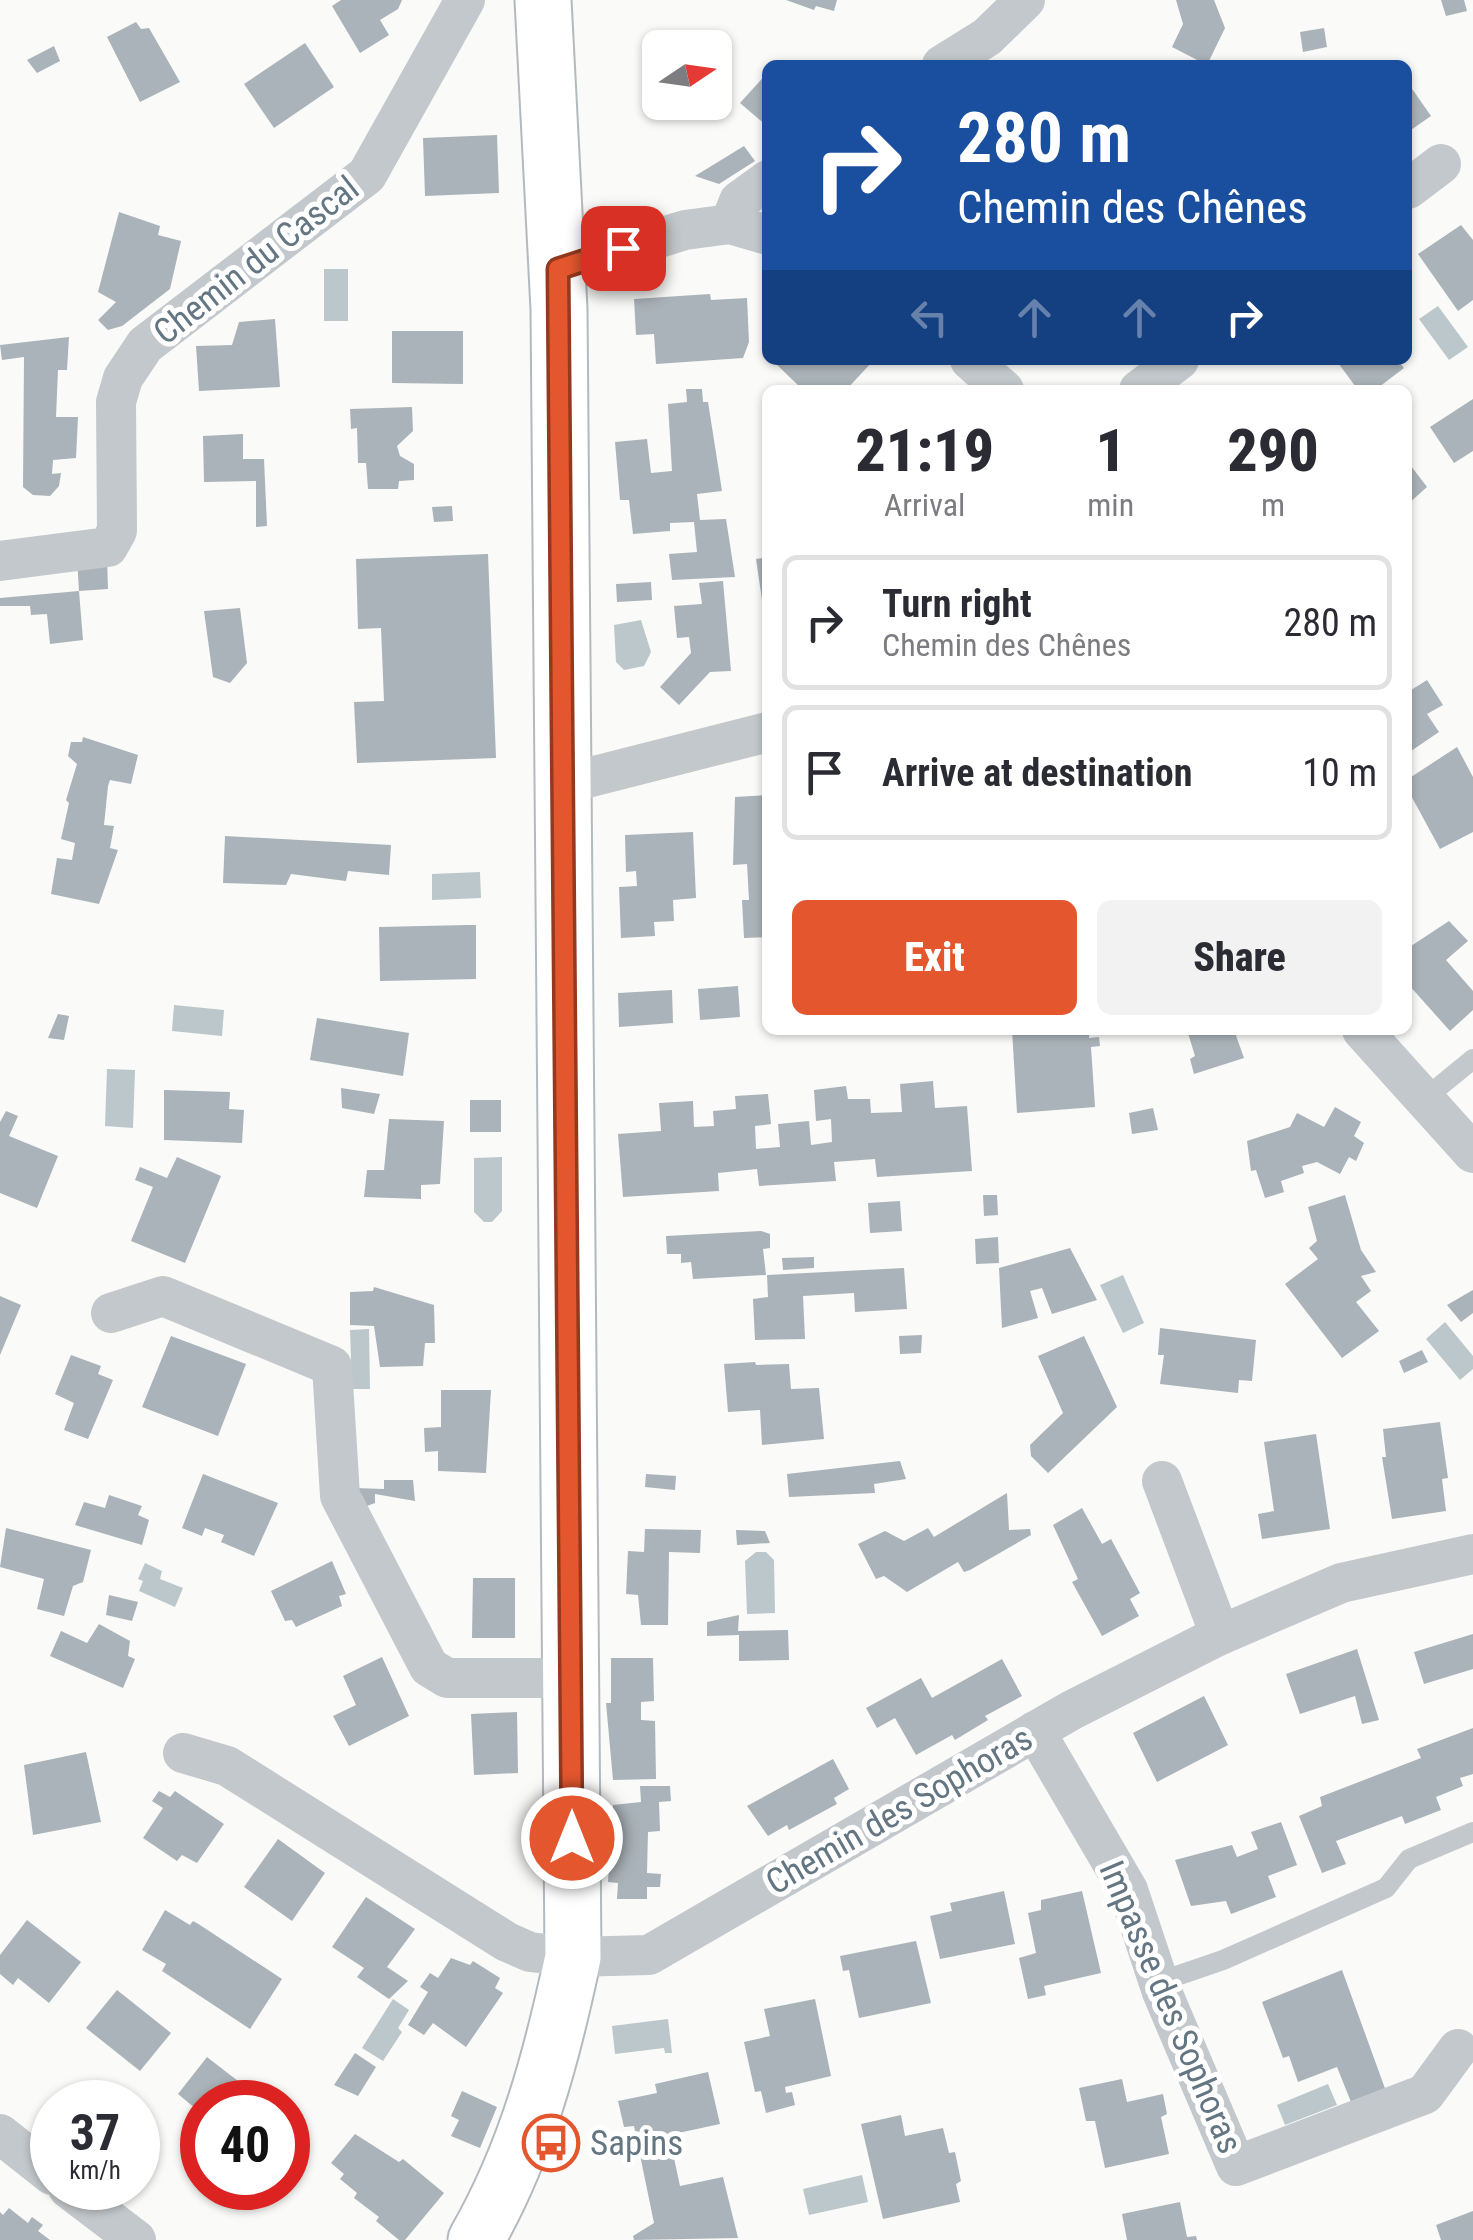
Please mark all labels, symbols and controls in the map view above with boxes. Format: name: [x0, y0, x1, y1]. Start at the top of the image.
north arrow: [642, 30, 732, 120]
map controls: [642, 30, 732, 120]
text: 280 m: [957, 97, 1131, 179]
icon: right: [792, 100, 922, 230]
street label: Chemin du Cascal: [146, 168, 367, 353]
text: Chemin des Chênes: [957, 181, 1308, 234]
pin: [581, 206, 666, 291]
icon: arrive: [596, 221, 651, 276]
icon: left: [902, 290, 957, 345]
icon: ahead: [1007, 290, 1062, 345]
icon: ahead: [1112, 290, 1167, 345]
icon: right: [1217, 290, 1272, 345]
text: 21:19: [855, 415, 994, 486]
text: 1: [1095, 415, 1126, 486]
text: 290: [1227, 415, 1319, 486]
text: Arrival: [884, 486, 965, 524]
text: min: [1087, 486, 1134, 524]
text: m: [1261, 486, 1285, 524]
text: Turn right: [882, 582, 1032, 626]
icon: right: [797, 595, 852, 650]
text: 280 m: [1283, 601, 1377, 645]
text: Chemin des Chênes: [882, 626, 1131, 664]
icon: arrive: [797, 745, 852, 800]
text: Arrive at destination: [882, 751, 1192, 795]
text: 10 m: [1302, 751, 1377, 795]
button: Exit: [792, 900, 1077, 1015]
button: Share: [1097, 900, 1382, 1015]
street label: Chemin des Sophoras: [759, 1718, 1040, 1903]
position arrow: [520, 1786, 624, 1890]
street label: Impasse des Sophoras: [1090, 1855, 1251, 2159]
speed limit sign: 40: [180, 2080, 310, 2210]
text: 37: [70, 2104, 120, 2162]
bus stop icon: Sapins: [521, 2113, 581, 2173]
place label: Sapins: [590, 2123, 683, 2164]
text: km/h: [69, 2156, 121, 2185]

